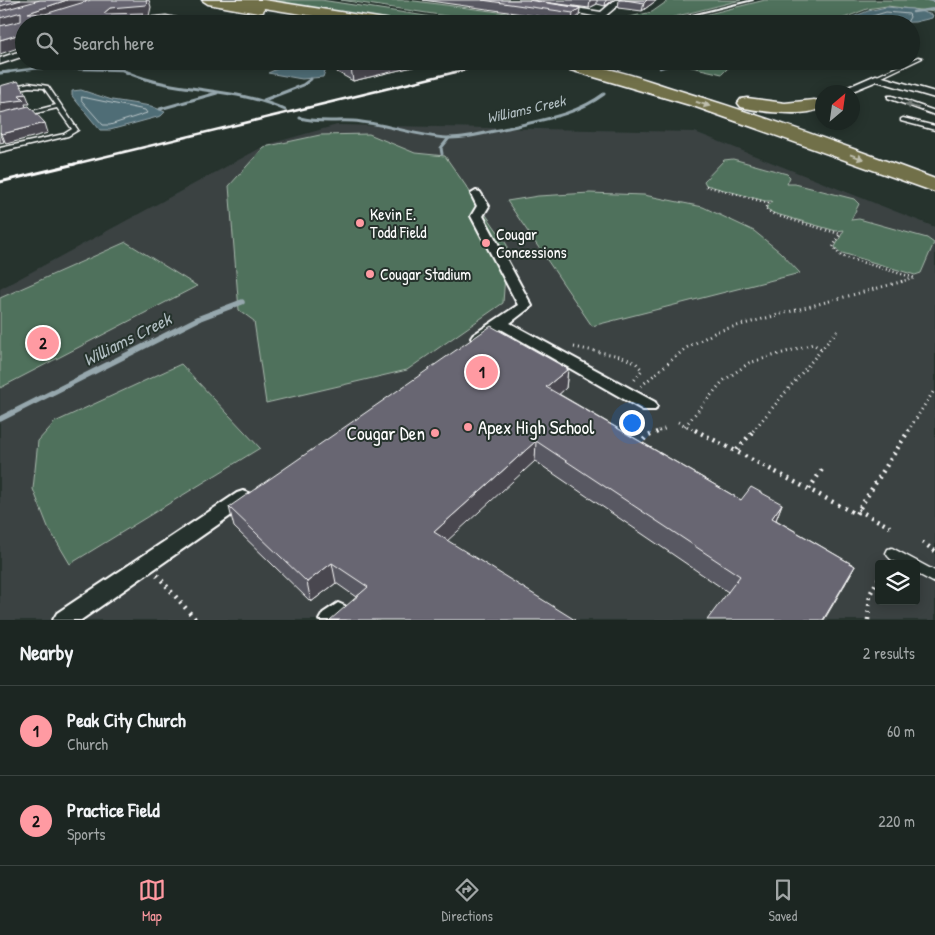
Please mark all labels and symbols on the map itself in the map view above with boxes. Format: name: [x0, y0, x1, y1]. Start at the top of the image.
north arrow: [815, 85, 860, 130]
water label: Williams Creek: [485, 89, 569, 128]
one-way arrow: [696, 101, 711, 108]
one-way arrow: [904, 102, 919, 110]
one-way arrow: [850, 153, 865, 161]
place label: Kevin E. Todd Field: [370, 203, 427, 243]
marker: Kevin E. Todd Field: [354, 217, 366, 229]
place label: Cougar Concessions: [496, 223, 567, 263]
marker: Cougar Concessions: [480, 237, 492, 249]
place label: Cougar Stadium: [380, 263, 471, 285]
marker: Cougar Stadium: [364, 268, 376, 280]
water label: Williams Creek: [79, 305, 177, 372]
pin: 2: [27, 324, 59, 362]
pin: 1: [466, 353, 498, 391]
your location: [619, 410, 645, 436]
place label: Apex High School: [478, 414, 595, 440]
place label: Cougar Den: [347, 420, 425, 446]
marker: Apex High School: [462, 421, 474, 433]
marker: Cougar Den: [429, 427, 441, 439]

